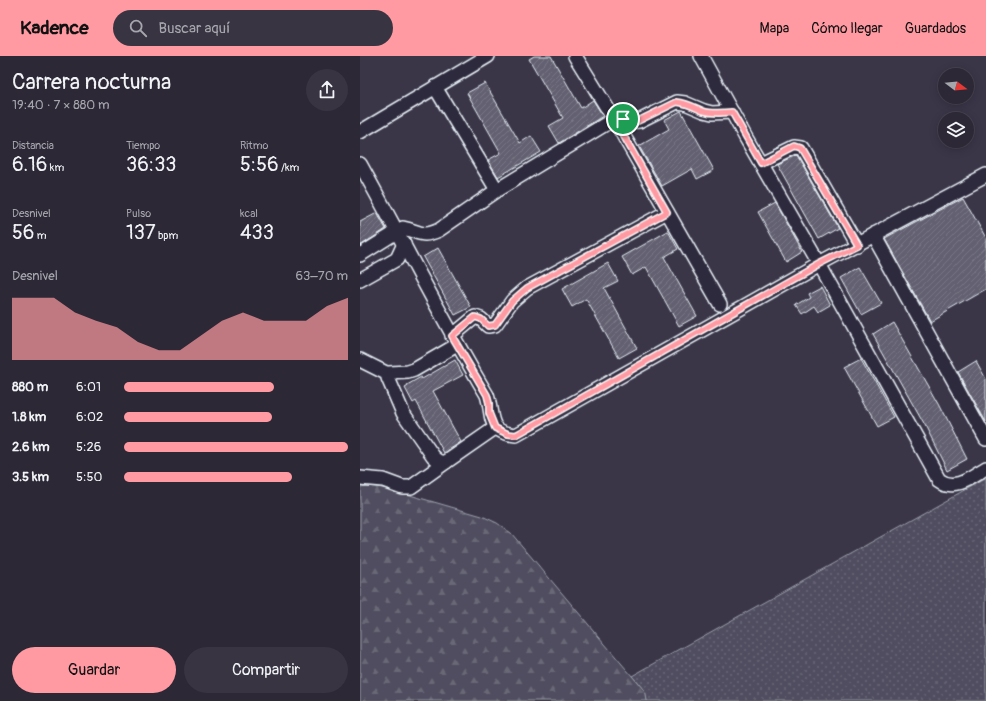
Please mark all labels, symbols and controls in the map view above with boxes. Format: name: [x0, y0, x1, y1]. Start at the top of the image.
search box: [113, 10, 393, 46]
text: Kadence: [20, 16, 89, 40]
icon: search: [127, 17, 149, 39]
text: Buscar aquí: [159, 19, 230, 38]
text: Mapa: [760, 20, 789, 37]
text: Cómo llegar: [811, 20, 883, 37]
text: Guardados: [905, 20, 966, 37]
text: Carrera nocturna: [12, 68, 171, 96]
north arrow: [938, 68, 974, 104]
map controls: [938, 68, 974, 148]
button: share: [306, 69, 348, 111]
text: 19:40 · 7 × 880 m: [12, 97, 110, 113]
pin: [606, 102, 640, 136]
icon: arrive: [612, 108, 634, 130]
button: layers: [938, 112, 974, 148]
text: Distancia: [12, 139, 54, 152]
text: Tiempo: [126, 139, 160, 152]
text: Ritmo: [240, 139, 268, 152]
text: 6.16: [12, 152, 47, 177]
text: 36:33: [126, 152, 176, 177]
text: 5:56: [240, 152, 279, 177]
text: km: [47, 161, 64, 174]
text: /km: [279, 161, 299, 174]
text: Desnivel: [12, 207, 51, 220]
text: Pulso: [126, 207, 151, 220]
text: kcal: [240, 207, 258, 220]
text: 56: [12, 220, 34, 245]
text: 137: [126, 220, 156, 245]
text: 433: [240, 220, 274, 245]
text: m: [34, 229, 47, 242]
text: bpm: [156, 229, 178, 242]
text: Desnivel: [12, 268, 58, 284]
text: 63–70 m: [295, 268, 348, 284]
text: 880 m: [12, 379, 48, 395]
text: 6:01: [76, 379, 101, 395]
text: 1.8 km: [12, 409, 46, 425]
text: 6:02: [76, 409, 103, 425]
text: 2.6 km: [12, 439, 49, 455]
text: 5:26: [76, 439, 101, 455]
text: 3.5 km: [12, 469, 49, 485]
text: 5:50: [76, 469, 102, 485]
button: Guardar: [12, 647, 176, 693]
button: Compartir: [184, 647, 348, 693]

